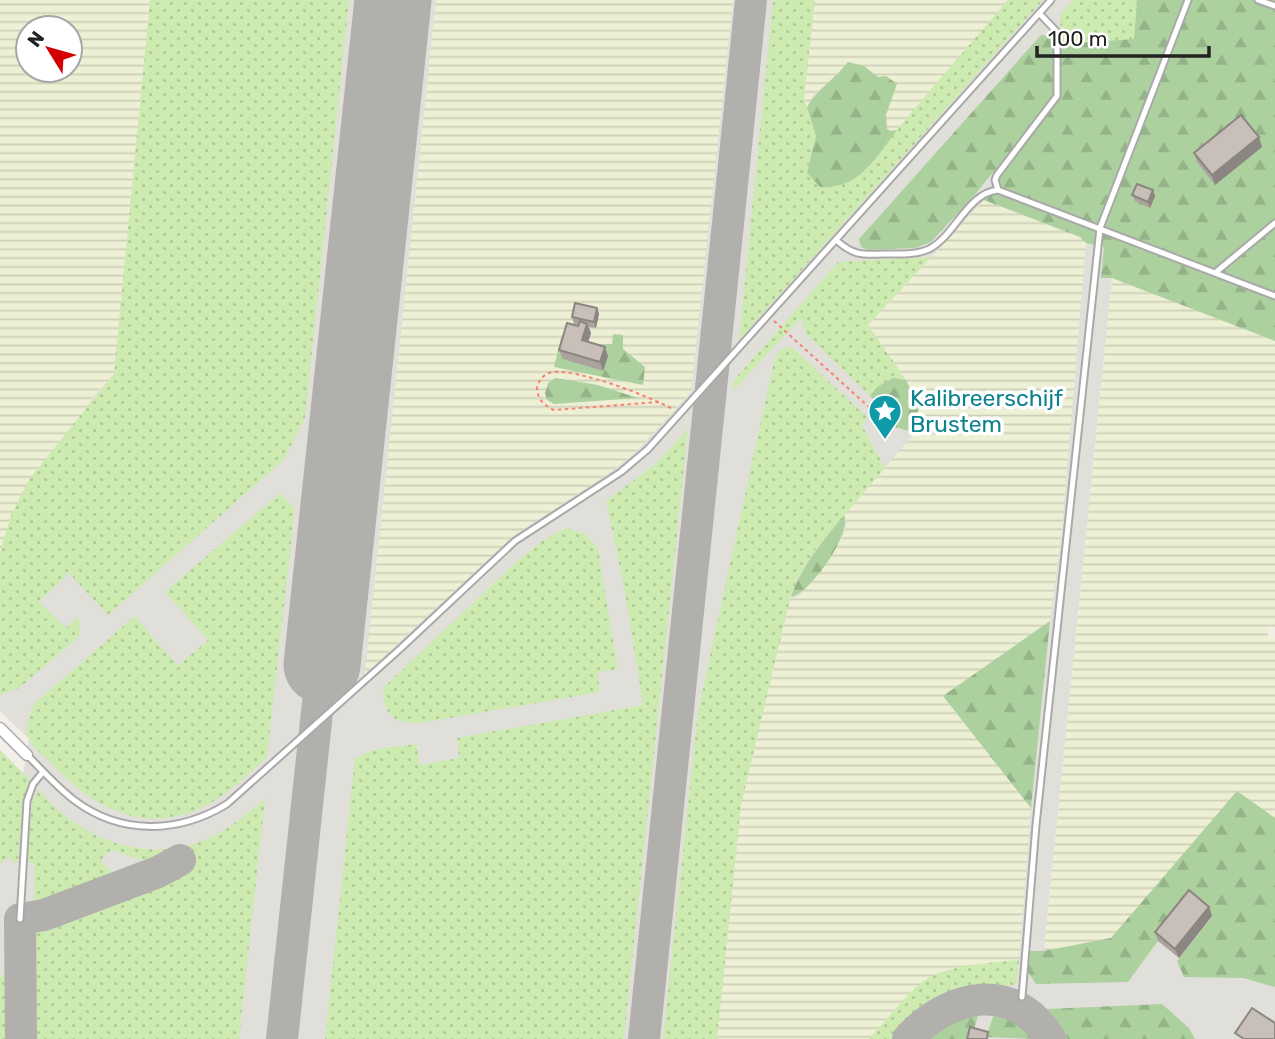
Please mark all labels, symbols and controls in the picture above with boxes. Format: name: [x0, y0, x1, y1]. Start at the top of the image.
north arrow: [14, 14, 84, 84]
scale bar: [1037, 14, 1208, 58]
text: 100 m: [1048, 26, 1107, 51]
text: N: [23, 27, 49, 51]
place label: Kalibreerschijf Brustem: [910, 384, 1063, 438]
place icon: Kalibreerschijf Brustem: [866, 392, 904, 441]

